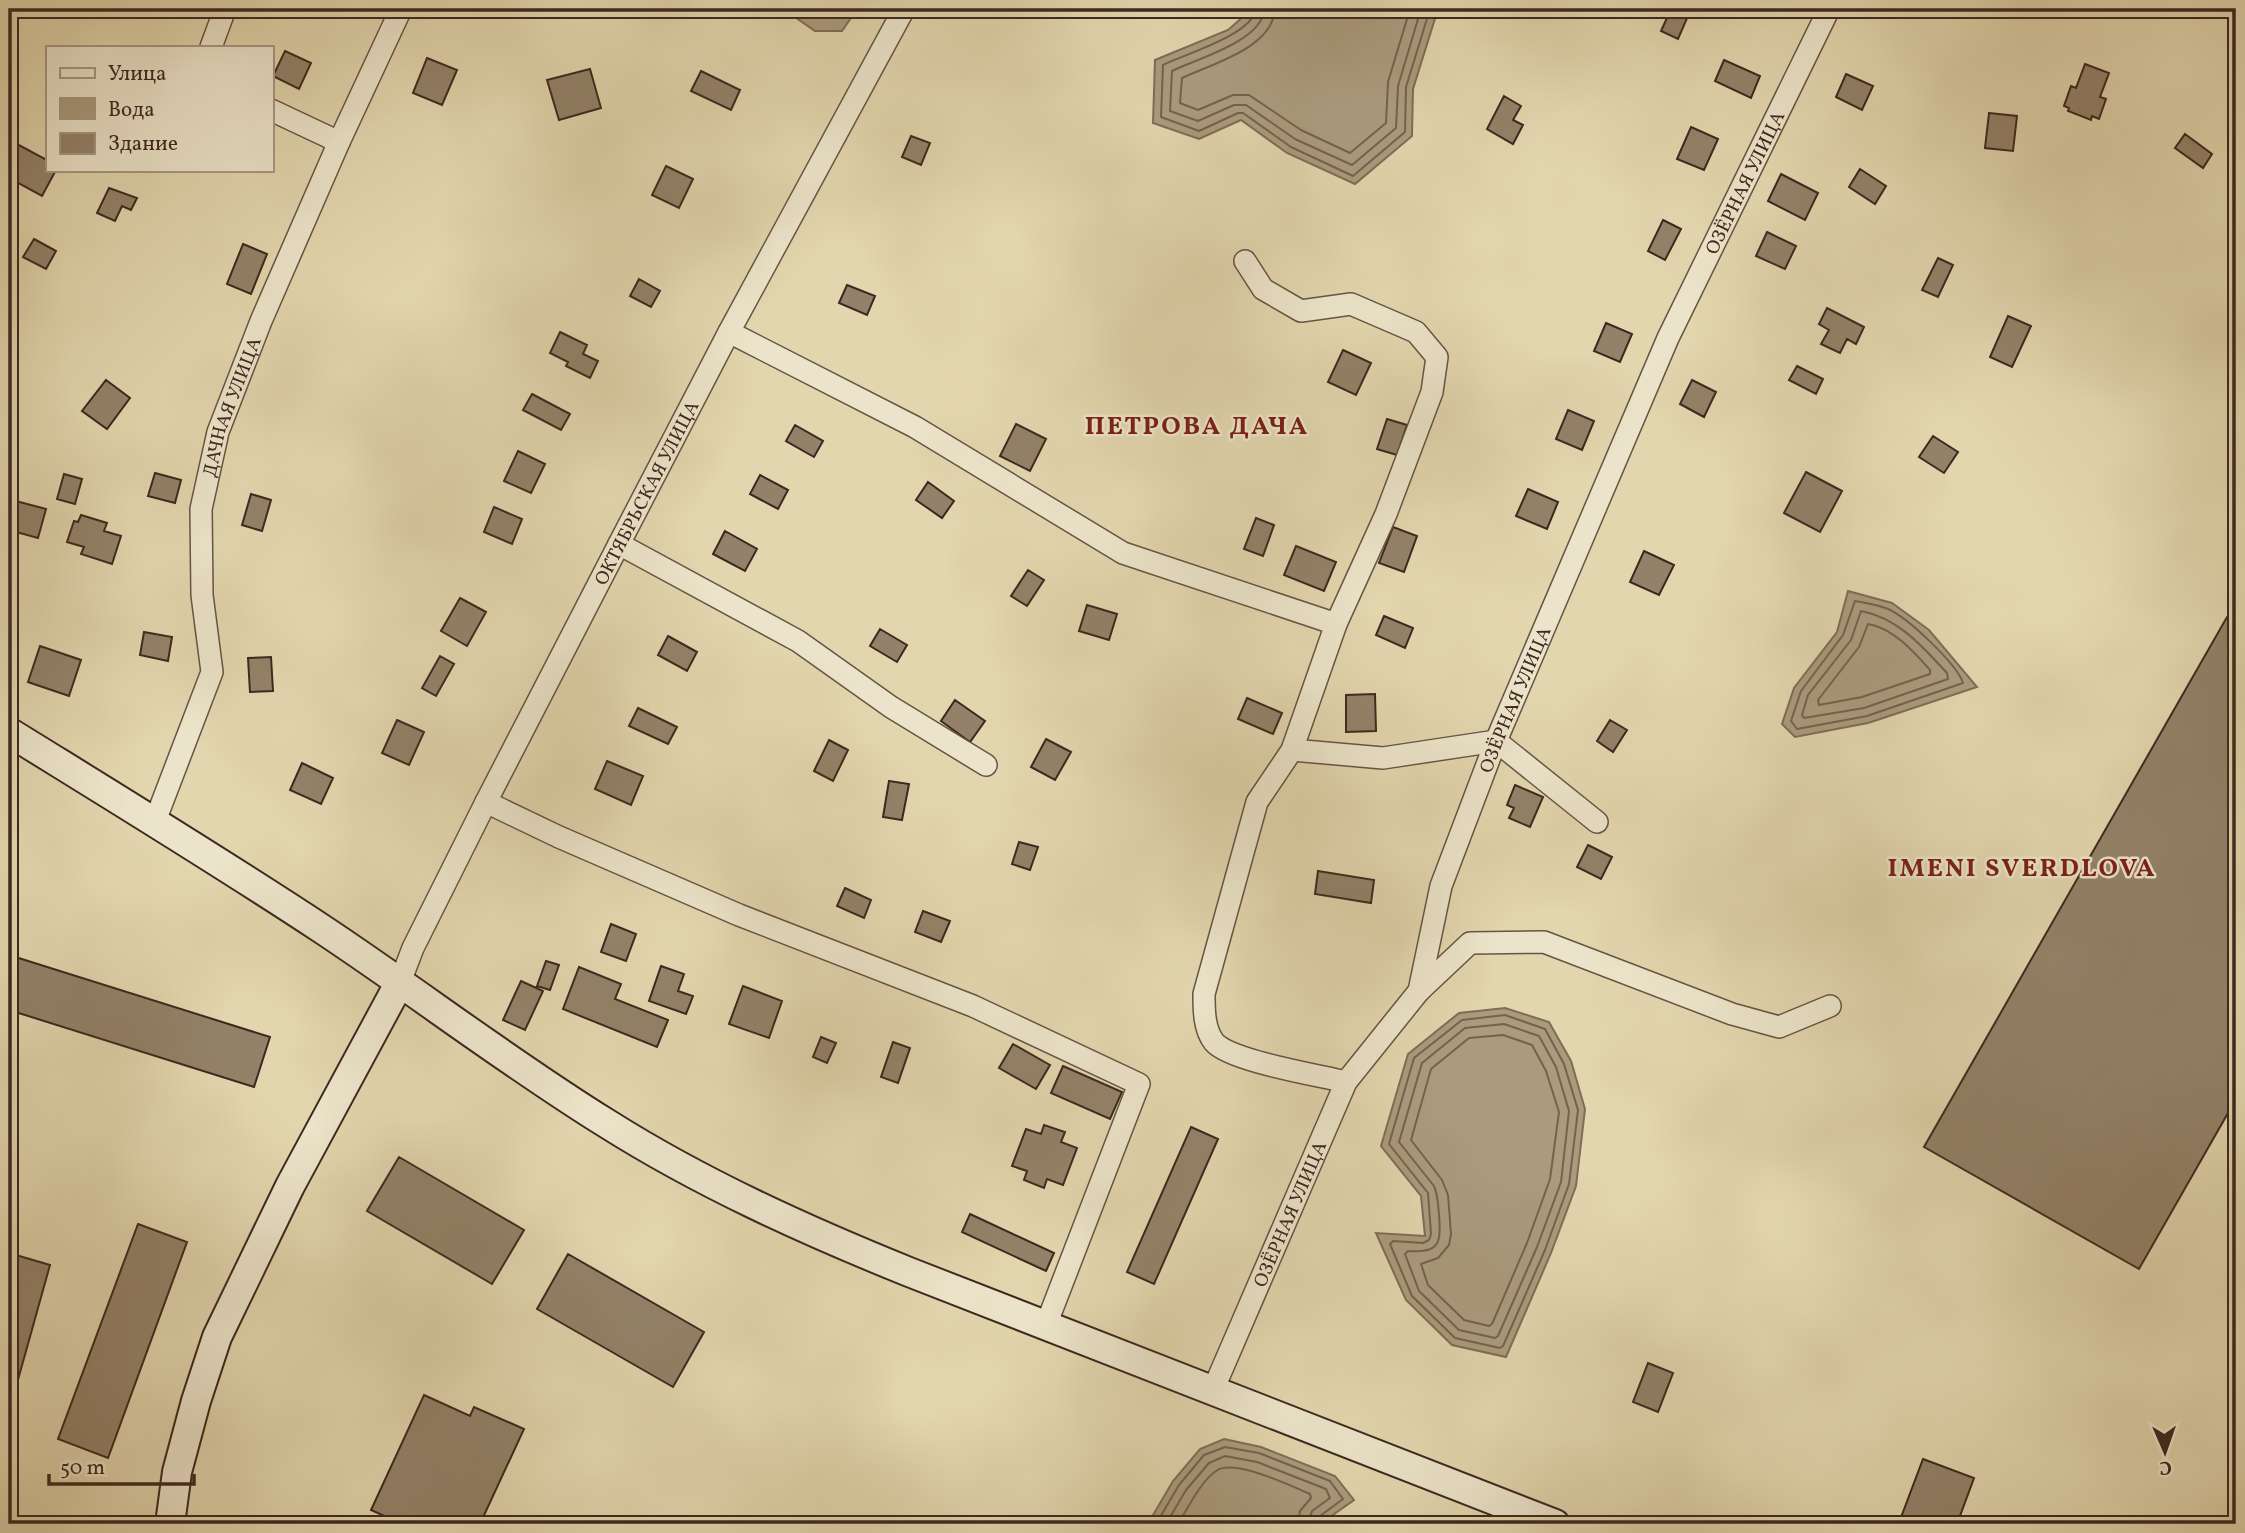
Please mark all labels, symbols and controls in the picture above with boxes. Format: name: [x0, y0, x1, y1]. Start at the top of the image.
legend: [46, 46, 273, 172]
text: Улица: [108, 60, 166, 89]
text: Вода: [108, 96, 155, 125]
street label: ОЗЁРНАЯ УЛИЦА: [1700, 107, 1792, 259]
text: Здание: [108, 130, 178, 159]
street label: ДАЧНАЯ УЛИЦА: [197, 333, 269, 480]
street label: ОКТЯБРЬСКАЯ УЛИЦА: [589, 397, 706, 590]
district label: ПЕТРОВА ДАЧА: [1085, 409, 1309, 445]
street label: ОЗЁРНАЯ УЛИЦА: [1474, 623, 1558, 777]
district label: IMENI SVERDLOVA: [1888, 851, 2156, 887]
street label: ОЗЁРНАЯ УЛИЦА: [1248, 1137, 1334, 1292]
north arrow: [2130, 1418, 2200, 1488]
scale bar: [49, 1442, 194, 1486]
text: 50 m: [60, 1454, 105, 1483]
text: С: [2159, 1454, 2172, 1480]

